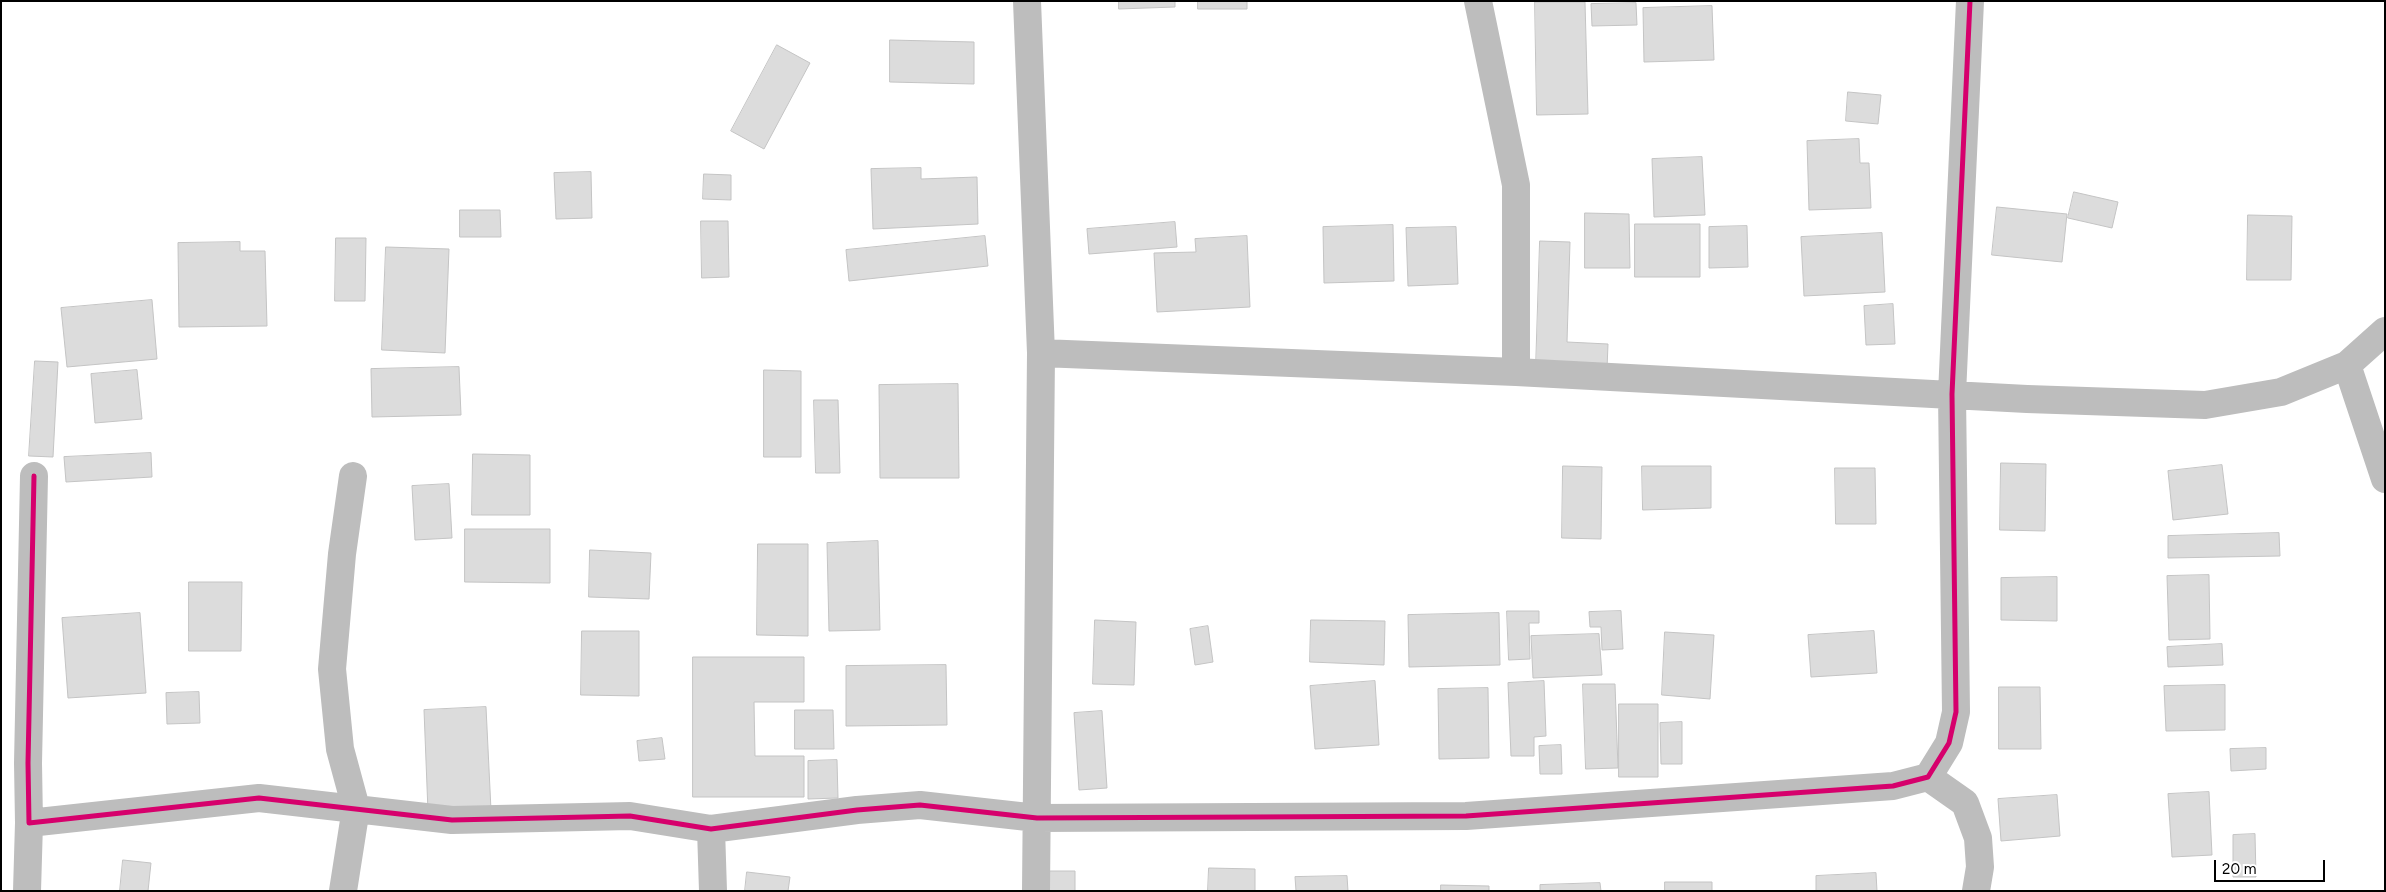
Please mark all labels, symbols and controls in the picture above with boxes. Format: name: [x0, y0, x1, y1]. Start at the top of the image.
scale bar: [2216, 850, 2327, 882]
text: 20 m: [2222, 860, 2256, 878]

